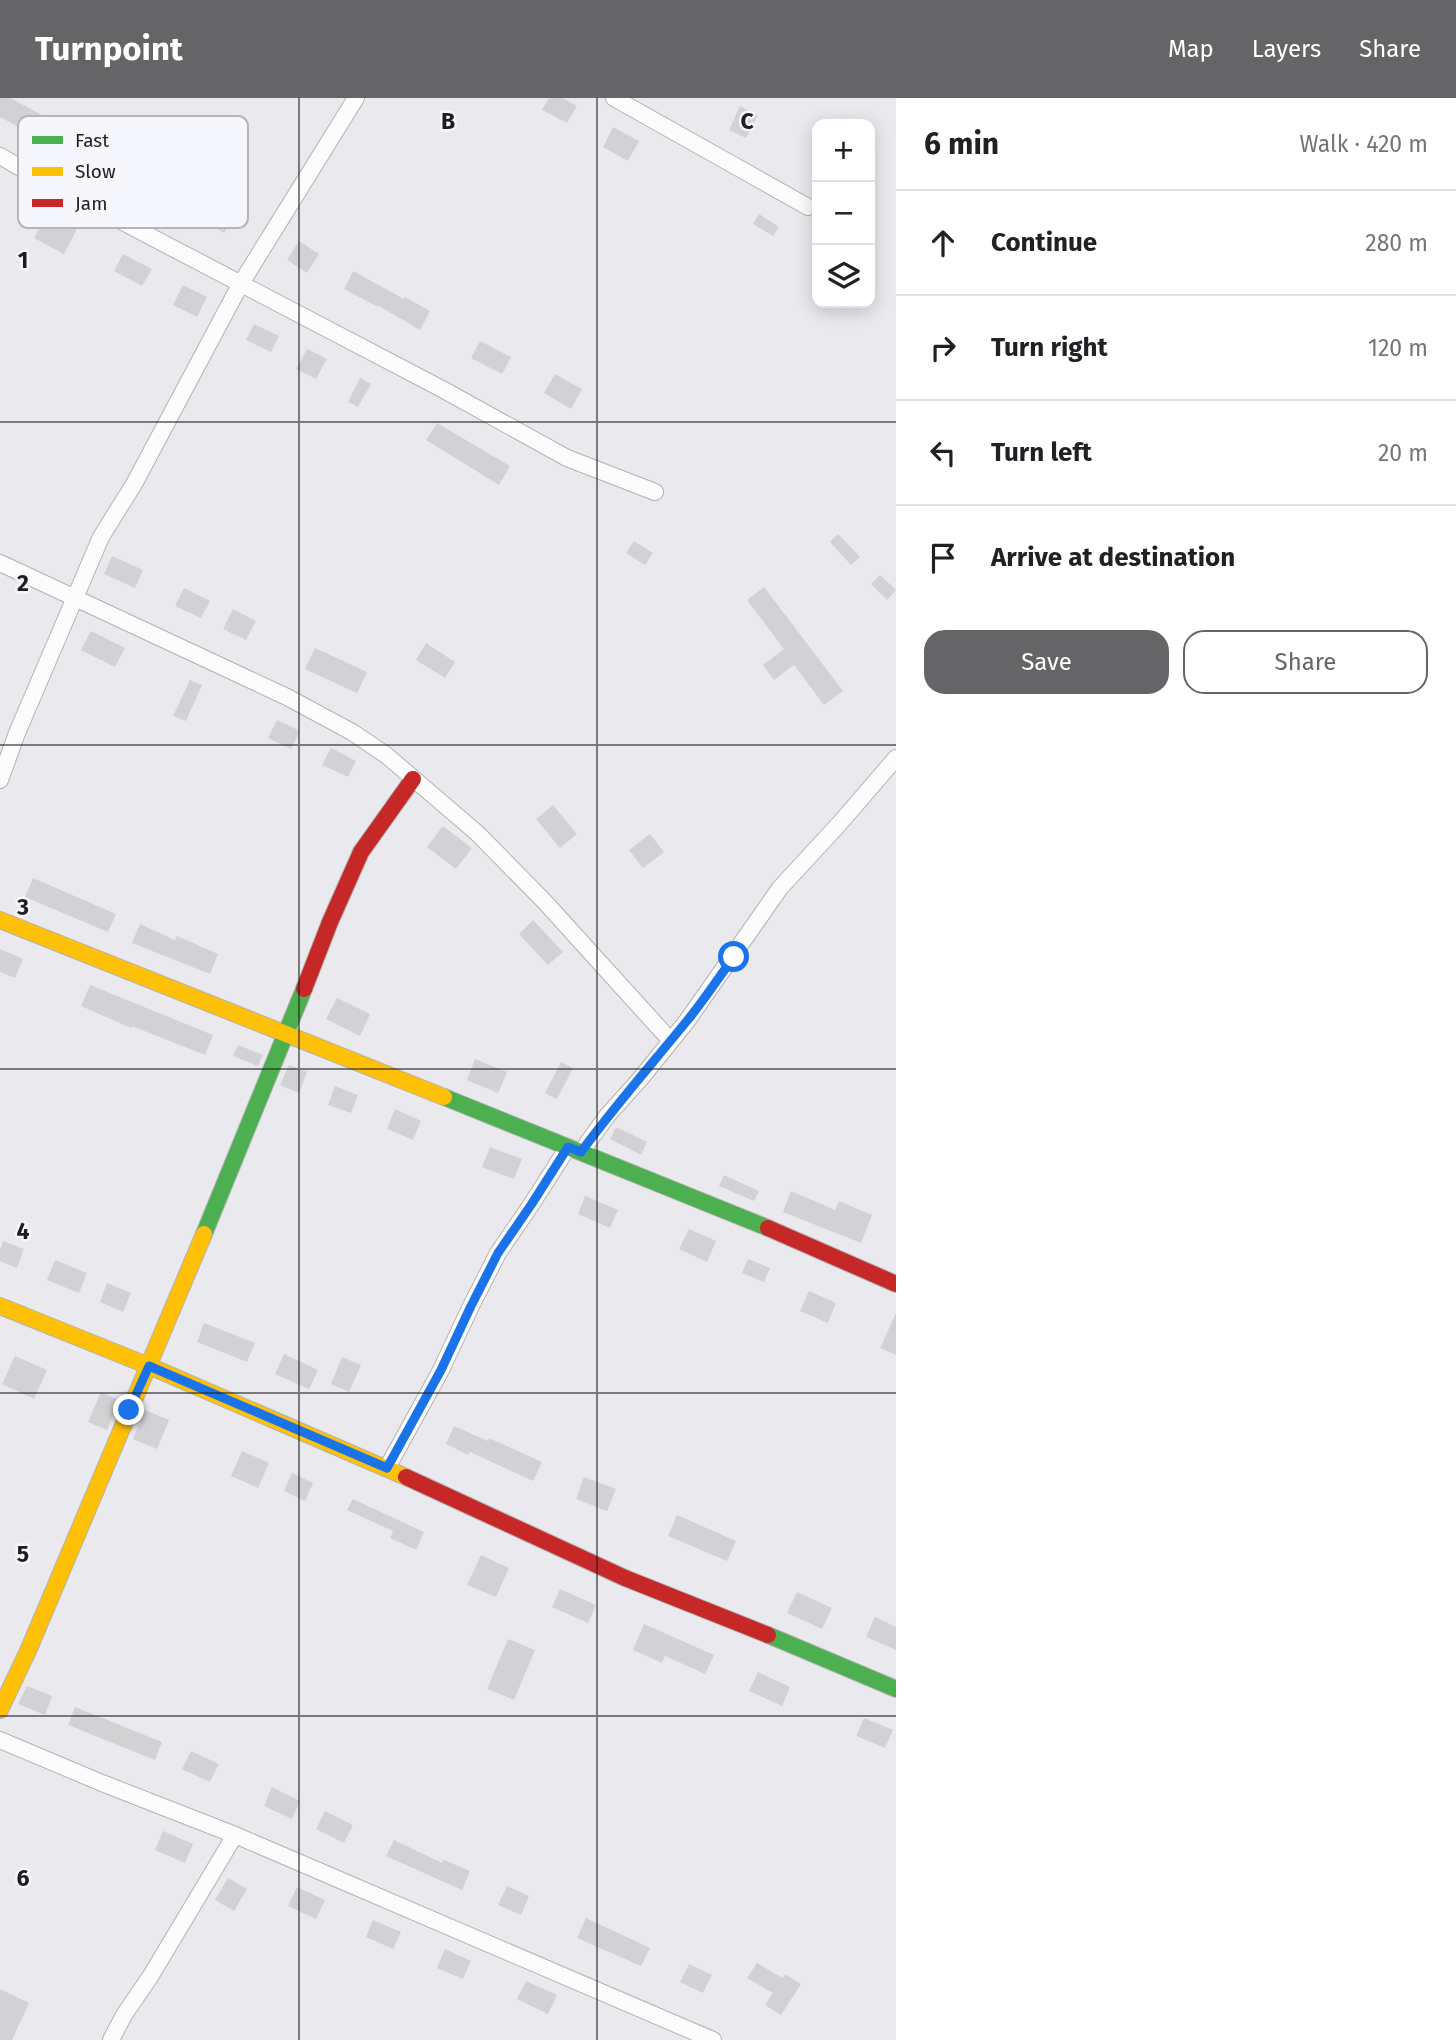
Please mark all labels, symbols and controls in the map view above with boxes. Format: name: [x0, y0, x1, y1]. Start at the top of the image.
text: Turnpoint: [35, 29, 183, 69]
text: Map: [1168, 35, 1214, 63]
text: Layers: [1252, 35, 1321, 63]
text: Share: [1359, 35, 1421, 63]
text: B: [441, 107, 455, 135]
text: C: [740, 107, 754, 135]
legend: [18, 116, 248, 228]
map controls: [812, 119, 875, 308]
button: +: [812, 119, 875, 182]
text: 6 min: [924, 126, 999, 162]
text: Fast: [75, 129, 109, 152]
text: Walk · 420 m: [1299, 130, 1428, 158]
text: Slow: [75, 160, 116, 183]
button: −: [812, 182, 875, 245]
text: Jam: [75, 192, 107, 215]
icon: ahead: [924, 224, 962, 262]
text: Continue: [991, 227, 1097, 258]
text: 280 m: [1365, 229, 1428, 257]
button: layers: [812, 245, 875, 308]
text: 1: [18, 246, 28, 274]
icon: right: [924, 329, 962, 367]
text: Turn right: [991, 332, 1108, 363]
text: 120 m: [1368, 334, 1428, 362]
icon: left: [924, 434, 962, 472]
text: Turn left: [991, 437, 1092, 468]
text: 20 m: [1378, 439, 1428, 467]
icon: arrive: [924, 539, 962, 577]
text: Arrive at destination: [991, 542, 1235, 573]
text: 2: [17, 569, 29, 597]
button: Save: [924, 630, 1169, 694]
button: Share: [1183, 630, 1428, 694]
text: 3: [16, 893, 29, 921]
route start: [718, 941, 749, 972]
text: 4: [17, 1217, 30, 1245]
route end: [113, 1394, 144, 1425]
text: 5: [17, 1540, 29, 1568]
text: 6: [17, 1864, 30, 1892]

